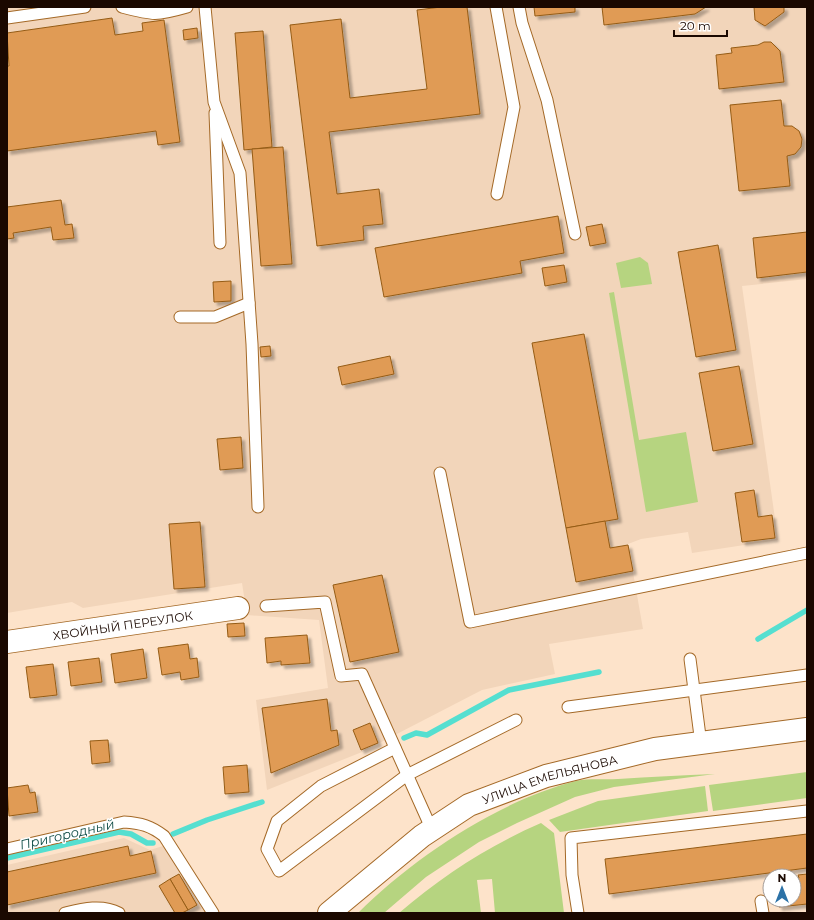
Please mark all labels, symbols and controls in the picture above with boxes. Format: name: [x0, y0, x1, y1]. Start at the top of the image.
scale bar: [674, 12, 727, 38]
text: 20 m: [680, 18, 711, 33]
street label: ХВОЙНЫЙ ПЕРЕУЛОК: [52, 607, 194, 643]
street label: УЛИЦА ЕМЕЛЬЯНОВА: [480, 751, 619, 807]
water label: Пригородный: [18, 815, 116, 853]
north arrow: [762, 868, 802, 908]
text: N: [778, 871, 786, 885]

